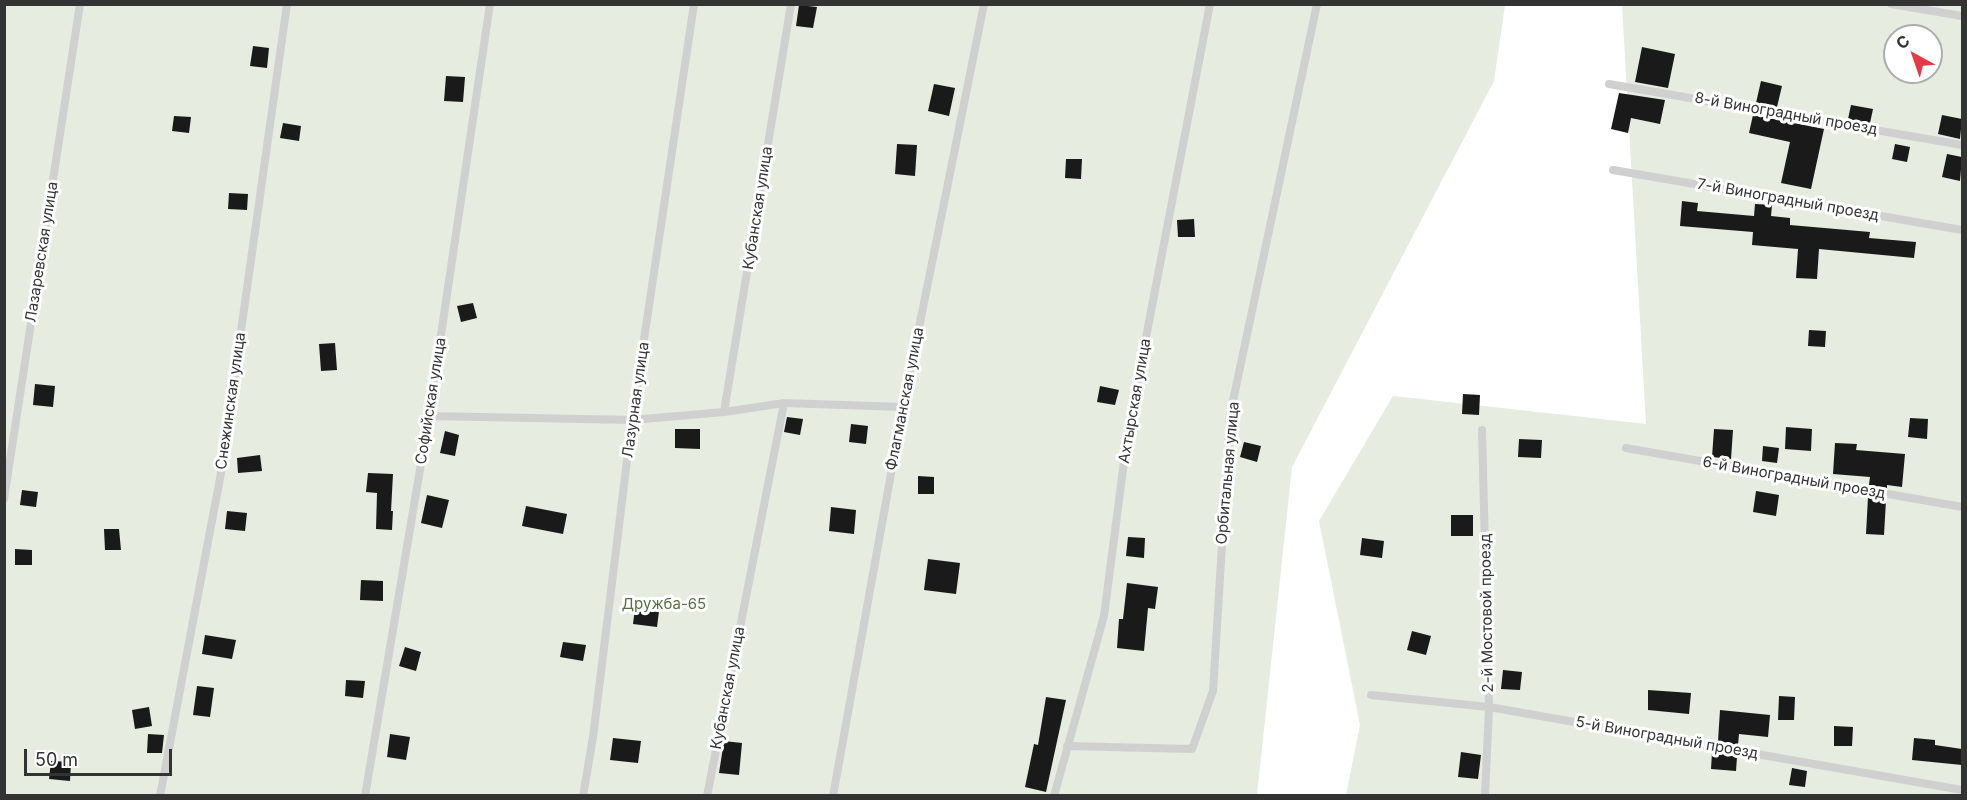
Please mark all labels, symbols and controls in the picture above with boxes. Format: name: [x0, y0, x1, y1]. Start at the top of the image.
north arrow: [1883, 24, 1943, 84]
text: С: [1892, 30, 1914, 53]
street label: 8-й Виноградный проезд: [1693, 89, 1879, 139]
street label: Кубанская улица: [739, 145, 777, 271]
street label: 7-й Виноградный проезд: [1696, 175, 1880, 225]
street label: Лазаревская улица: [22, 180, 62, 324]
street label: Флагманская улица: [882, 326, 928, 472]
street label: Снежинская улица: [212, 331, 250, 471]
street label: Софийская улица: [412, 336, 450, 466]
street label: Ахтырская улица: [1115, 337, 1155, 465]
street label: Лазурная улица: [619, 341, 653, 459]
street label: Орбитальная улица: [1213, 401, 1243, 545]
street label: 6-й Виноградный проезд: [1701, 453, 1887, 503]
street label: 2-й Мостовой проезд: [1477, 533, 1497, 693]
park label: Дружба-65: [622, 595, 706, 613]
street label: Кубанская улица: [707, 625, 749, 751]
street label: 5-й Виноградный проезд: [1574, 713, 1760, 763]
scale bar: [27, 737, 176, 775]
text: 50 m: [35, 749, 78, 770]

